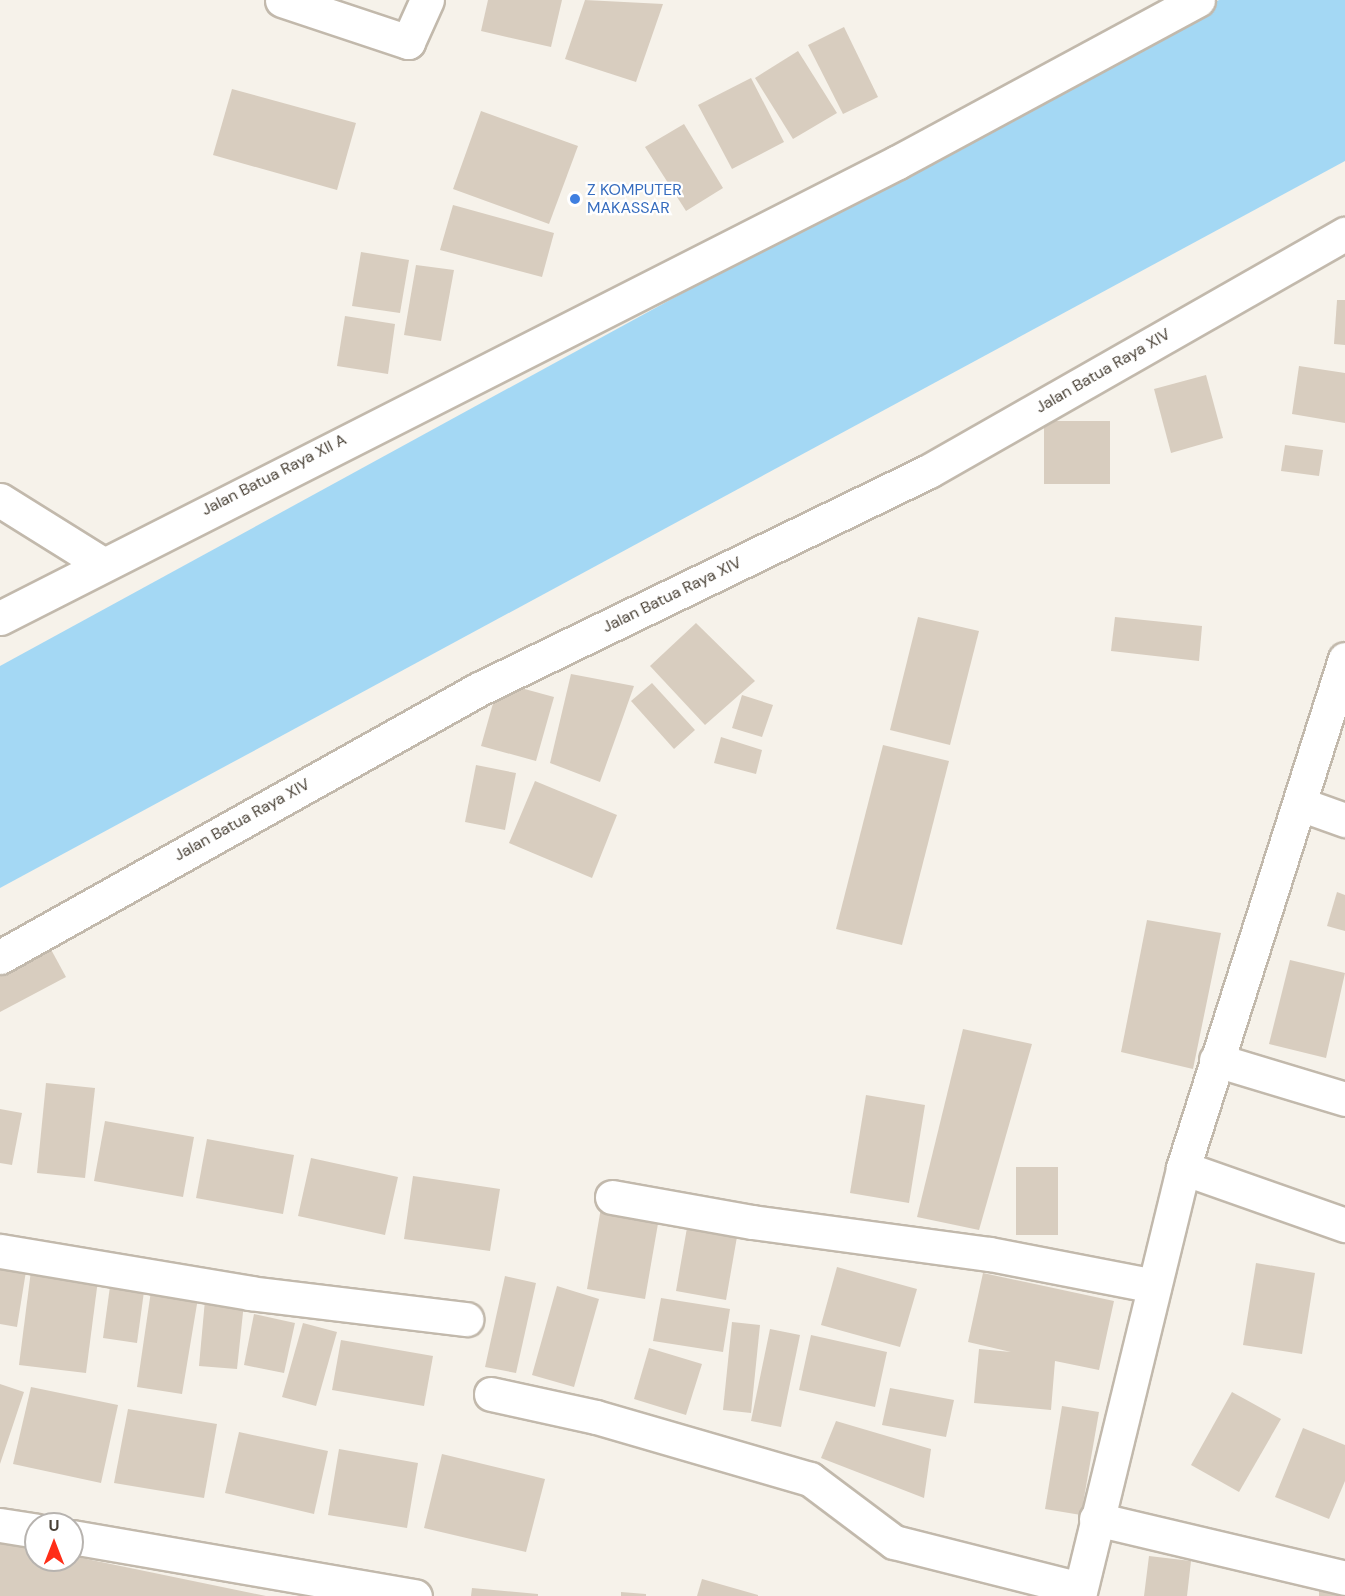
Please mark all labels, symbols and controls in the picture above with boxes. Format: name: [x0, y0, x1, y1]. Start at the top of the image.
place label: Z KOMPUTER MAKASSAR: [587, 180, 682, 218]
marker: Z KOMPUTER MAKASSAR: [568, 192, 582, 206]
street label: Jalan Batua Raya XIV: [1032, 325, 1174, 417]
street label: Jalan Batua Raya XII A: [198, 430, 350, 520]
street label: Jalan Batua Raya XIV: [599, 553, 745, 637]
street label: Jalan Batua Raya XIV: [171, 775, 313, 865]
north arrow: [24, 1512, 84, 1572]
text: U: [49, 1515, 59, 1536]

